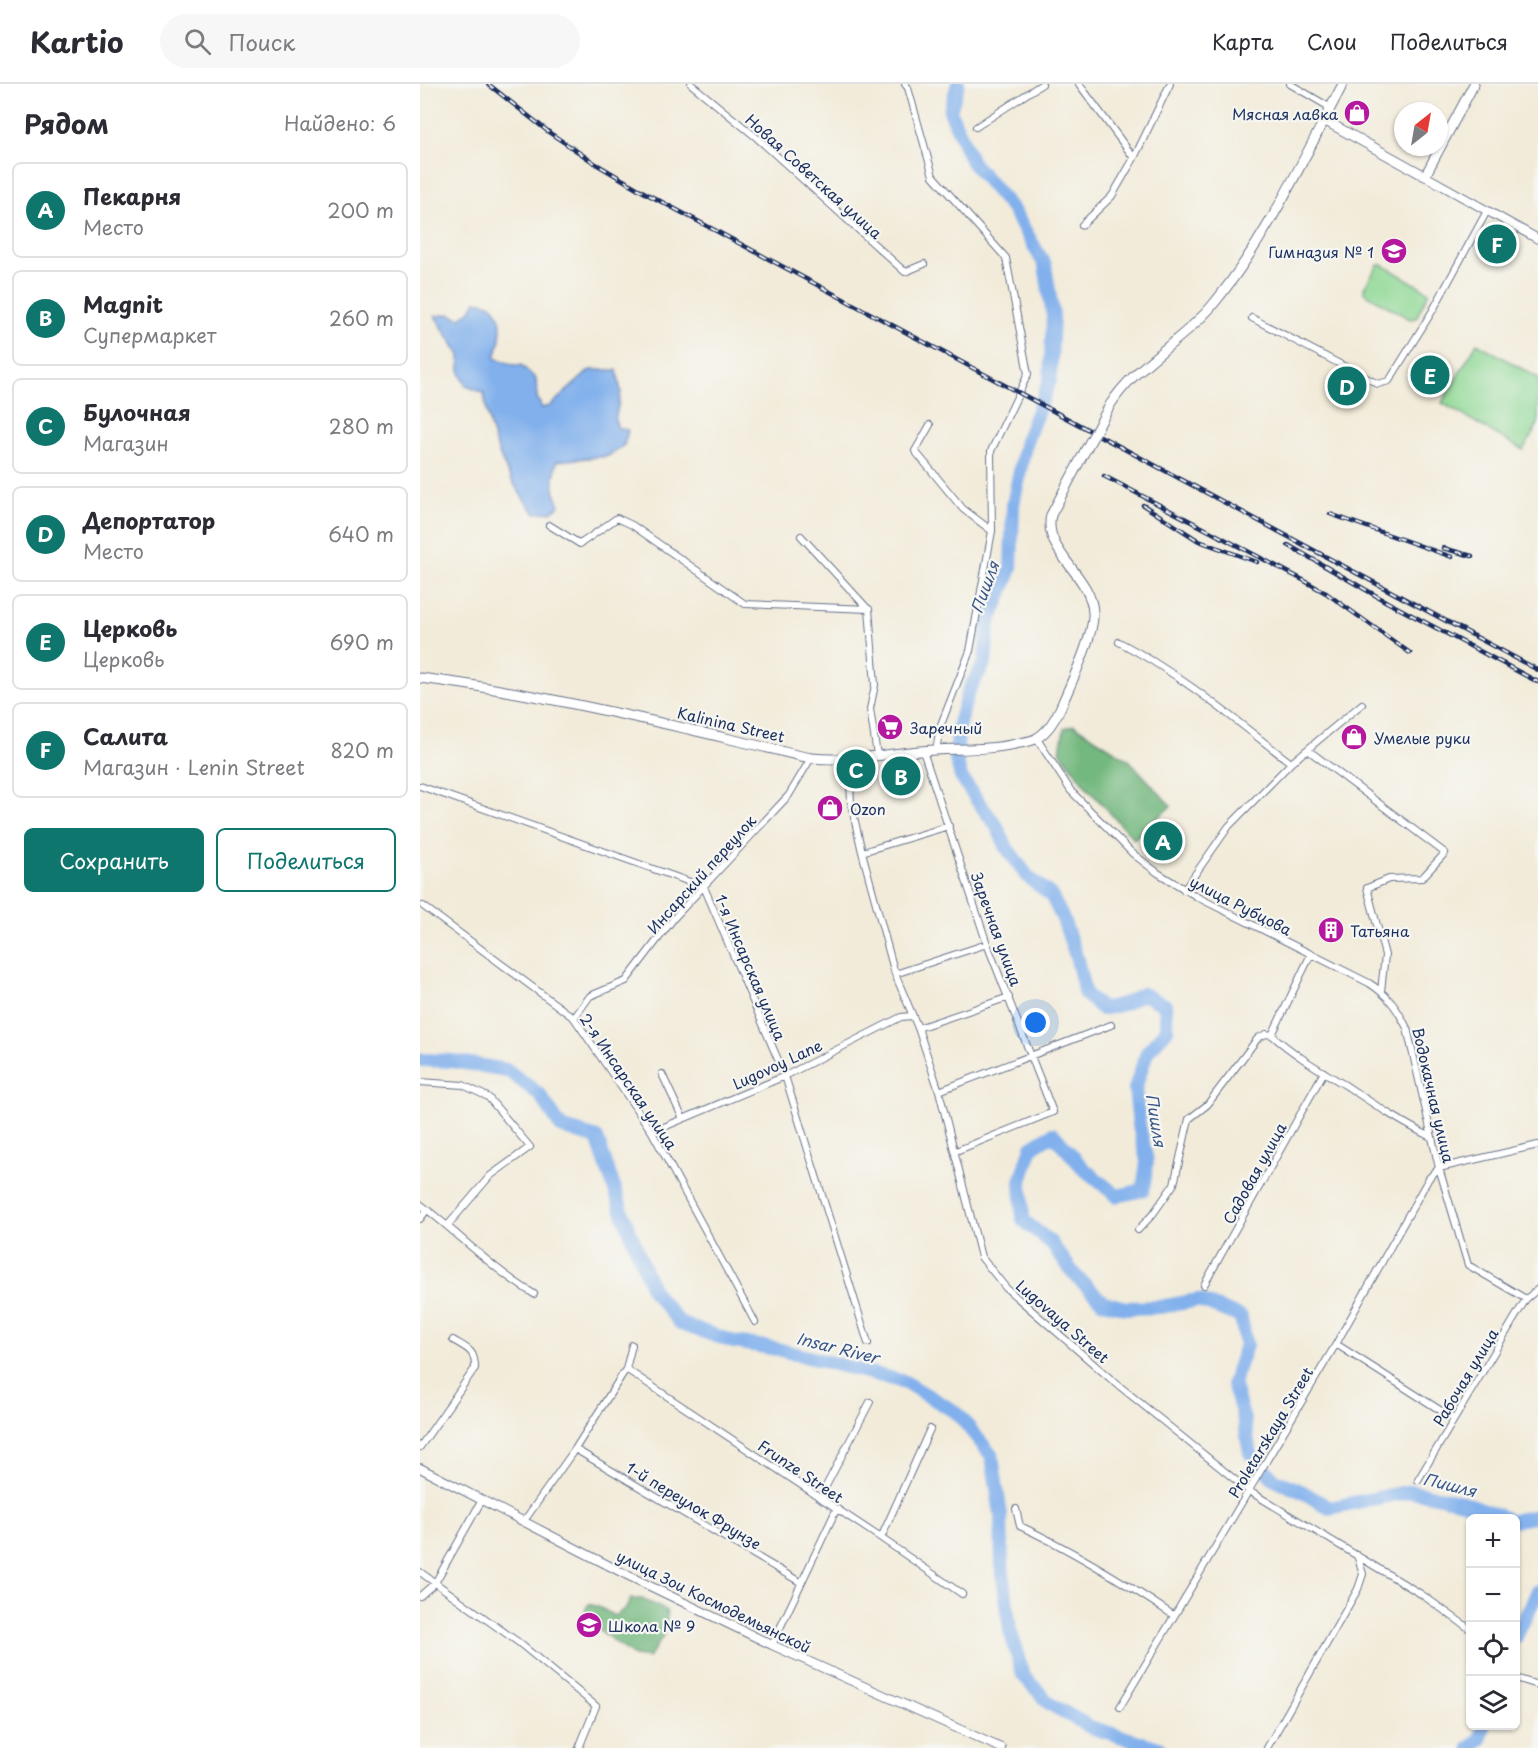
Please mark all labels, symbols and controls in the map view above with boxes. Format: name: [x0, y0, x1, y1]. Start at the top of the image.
search box: [160, 14, 580, 68]
text: Kartio: [30, 20, 124, 63]
icon: search: [181, 25, 214, 58]
text: Поиск: [229, 25, 295, 58]
text: Карта: [1212, 25, 1274, 57]
text: Слои: [1307, 25, 1357, 57]
text: Поделиться: [1390, 25, 1508, 57]
shop icon: Мясная лавка: [1342, 98, 1372, 128]
place label: Мясная лавка: [1232, 102, 1339, 125]
north arrow: [1394, 102, 1448, 156]
text: Рядом: [24, 104, 109, 143]
text: Найдено: 6: [284, 108, 396, 138]
street label: Новая Советская улица: [741, 108, 888, 244]
text: Пекарня: [83, 179, 181, 212]
text: A: [38, 195, 53, 225]
text: 200 m: [327, 195, 394, 225]
text: Место: [83, 212, 144, 242]
pin: F: [1478, 222, 1516, 266]
school or university icon: Гимназия № 1: [1379, 236, 1409, 266]
place label: Гимназия № 1: [1268, 240, 1374, 263]
text: Magnit: [83, 287, 163, 320]
text: B: [39, 303, 52, 333]
text: 260 m: [329, 303, 394, 333]
text: Супермаркет: [83, 320, 216, 350]
pin: E: [1410, 352, 1450, 398]
pin: D: [1328, 364, 1366, 408]
text: Булочная: [83, 395, 191, 428]
text: C: [38, 411, 53, 441]
text: 280 m: [329, 411, 394, 441]
text: Магазин: [83, 428, 169, 458]
text: Депортатор: [83, 503, 215, 536]
text: D: [38, 519, 53, 549]
text: 640 m: [328, 519, 394, 549]
text: Место: [83, 536, 144, 566]
water label: Пишля: [964, 556, 1005, 616]
text: Церковь: [83, 611, 177, 644]
text: E: [39, 627, 52, 657]
text: 690 m: [330, 627, 394, 657]
text: Церковь: [83, 644, 165, 674]
street label: Kalinina Street: [675, 700, 787, 748]
supermarket icon: Заречный: [875, 712, 905, 742]
place label: Заречный: [910, 716, 982, 739]
text: Салита: [83, 719, 168, 752]
shop icon: Умелые руки: [1339, 722, 1369, 752]
place label: Умелые руки: [1374, 726, 1471, 749]
text: F: [40, 735, 51, 765]
text: 820 m: [331, 735, 394, 765]
pin: C: [836, 746, 876, 792]
text: Магазин · Lenin Street: [83, 752, 305, 782]
pin: B: [882, 754, 920, 798]
shop icon: Ozon: [815, 793, 845, 823]
place label: Ozon: [850, 797, 886, 820]
street label: Инсарский переулок: [641, 809, 761, 939]
pin: A: [1144, 818, 1182, 864]
button: Сохранить: [24, 828, 204, 892]
button: Поделиться: [216, 828, 396, 892]
street label: Заречная улица: [966, 869, 1028, 990]
street label: улица Рубцова: [1186, 869, 1297, 941]
street label: 1-я Инсарская улица: [710, 890, 792, 1044]
building icon: Татьяна: [1316, 915, 1346, 945]
place label: Татьяна: [1350, 919, 1410, 942]
street label: 2-я Инсарская улица: [575, 1008, 684, 1154]
your location: [1021, 1008, 1050, 1037]
street label: Водокачная улица: [1407, 1025, 1461, 1166]
street label: Lugovoy Lane: [728, 1033, 826, 1095]
water label: Пишля: [1141, 1092, 1173, 1150]
street label: Садовая улица: [1217, 1118, 1292, 1228]
street label: Lugovaya Street: [1011, 1274, 1115, 1368]
street label: Рабочая улица: [1427, 1323, 1504, 1430]
water label: Insar River: [794, 1325, 884, 1369]
street label: Proletarskaya Street: [1222, 1362, 1318, 1502]
street label: Frunze Street: [754, 1434, 848, 1508]
street label: 1-й переулок Фрунзе: [622, 1456, 766, 1554]
water label: Пишля: [1421, 1466, 1480, 1502]
map controls: [1466, 1514, 1520, 1730]
button: +: [1466, 1514, 1520, 1568]
street label: улица Зои Космодемьянской: [613, 1544, 815, 1658]
button: −: [1466, 1568, 1520, 1622]
school or university icon: Школа № 9: [574, 1610, 604, 1640]
place label: Школа № 9: [608, 1614, 696, 1637]
button: locate: [1466, 1622, 1520, 1676]
button: layers: [1466, 1676, 1520, 1730]

